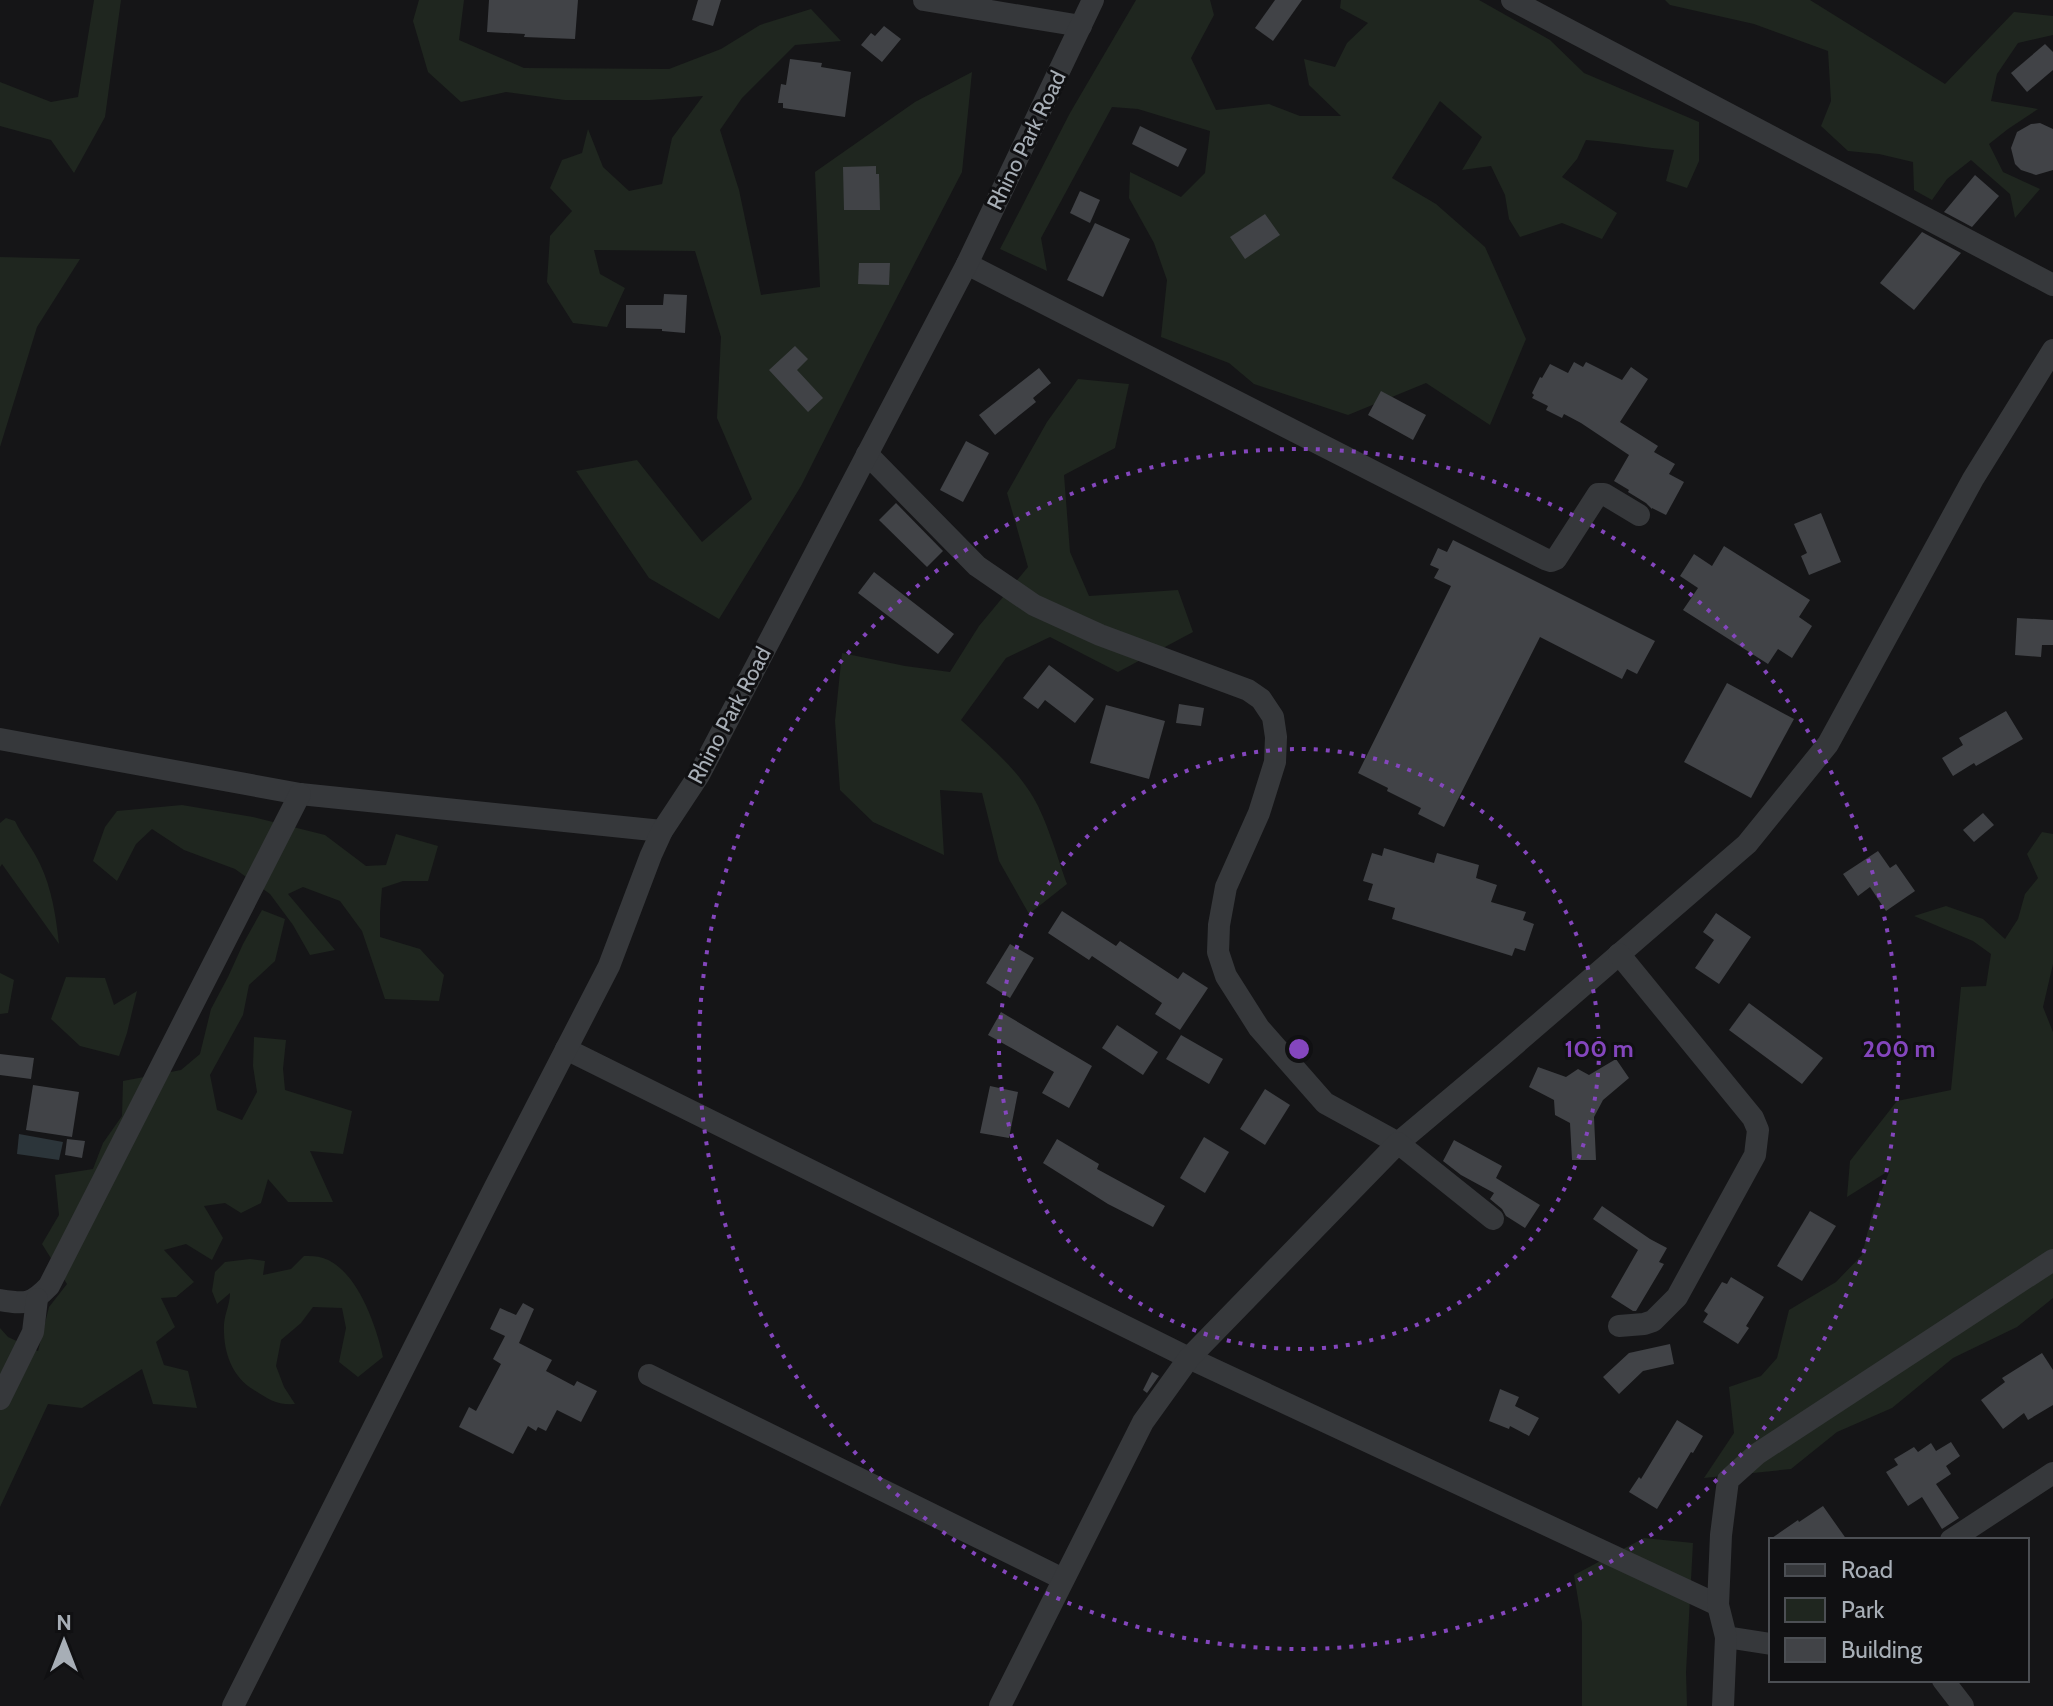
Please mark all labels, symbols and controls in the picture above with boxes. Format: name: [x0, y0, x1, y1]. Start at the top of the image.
street label: Rhino Park Road: [981, 66, 1072, 214]
street label: Rhino Park Road: [682, 642, 777, 788]
text: 100 m: [1564, 1034, 1634, 1063]
text: 200 m: [1863, 1034, 1935, 1063]
centre of rings: [1285, 1035, 1313, 1063]
legend: [1769, 1538, 2029, 1682]
text: Road: [1841, 1555, 1893, 1584]
text: Park: [1841, 1595, 1884, 1624]
north arrow: [24, 1602, 104, 1682]
text: N: [56, 1609, 72, 1636]
text: Building: [1841, 1635, 1923, 1664]

